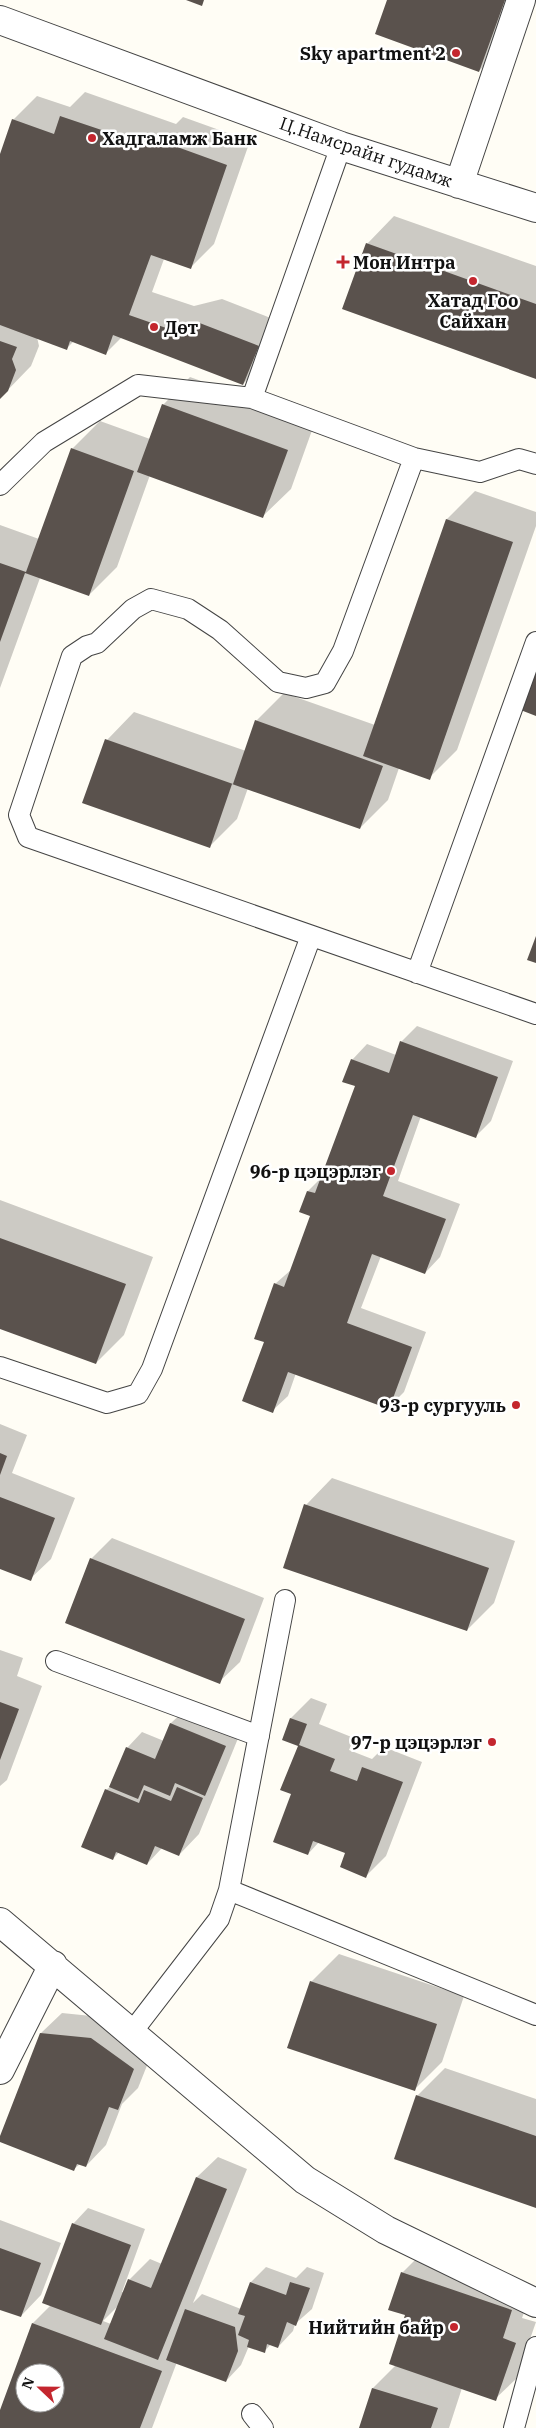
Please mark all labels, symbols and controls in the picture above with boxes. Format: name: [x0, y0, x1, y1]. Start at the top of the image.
place label: Sky apartment 2: [300, 42, 446, 65]
marker: Sky apartment 2: [450, 47, 462, 59]
street label: Ц.Намсрайн гудамж: [277, 112, 456, 193]
place label: Хадгаламж Банк: [102, 127, 257, 150]
marker: Хадгаламж Банк: [86, 132, 98, 144]
place label: Мон Интра: [353, 251, 456, 274]
marker: Мон Интра: [337, 256, 349, 268]
marker: Хатад Гоо Сайхан: [467, 275, 479, 287]
place label: Хатад Гоо Сайхан: [428, 289, 518, 333]
place label: Дөт: [164, 316, 199, 339]
marker: Дөт: [148, 321, 160, 333]
place label: 96-р цэцэрлэг: [250, 1160, 381, 1183]
marker: 96-р цэцэрлэг: [385, 1165, 397, 1177]
place label: 93-р сургууль: [379, 1394, 506, 1417]
marker: 93-р сургууль: [510, 1399, 522, 1411]
place label: 97-р цэцэрлэг: [351, 1731, 482, 1754]
marker: 97-р цэцэрлэг: [486, 1736, 498, 1748]
place label: Нийтийн байр: [308, 2316, 444, 2339]
marker: Нийтийн байр: [448, 2321, 460, 2333]
north arrow: [15, 2363, 65, 2413]
text: N: [18, 2375, 38, 2392]

